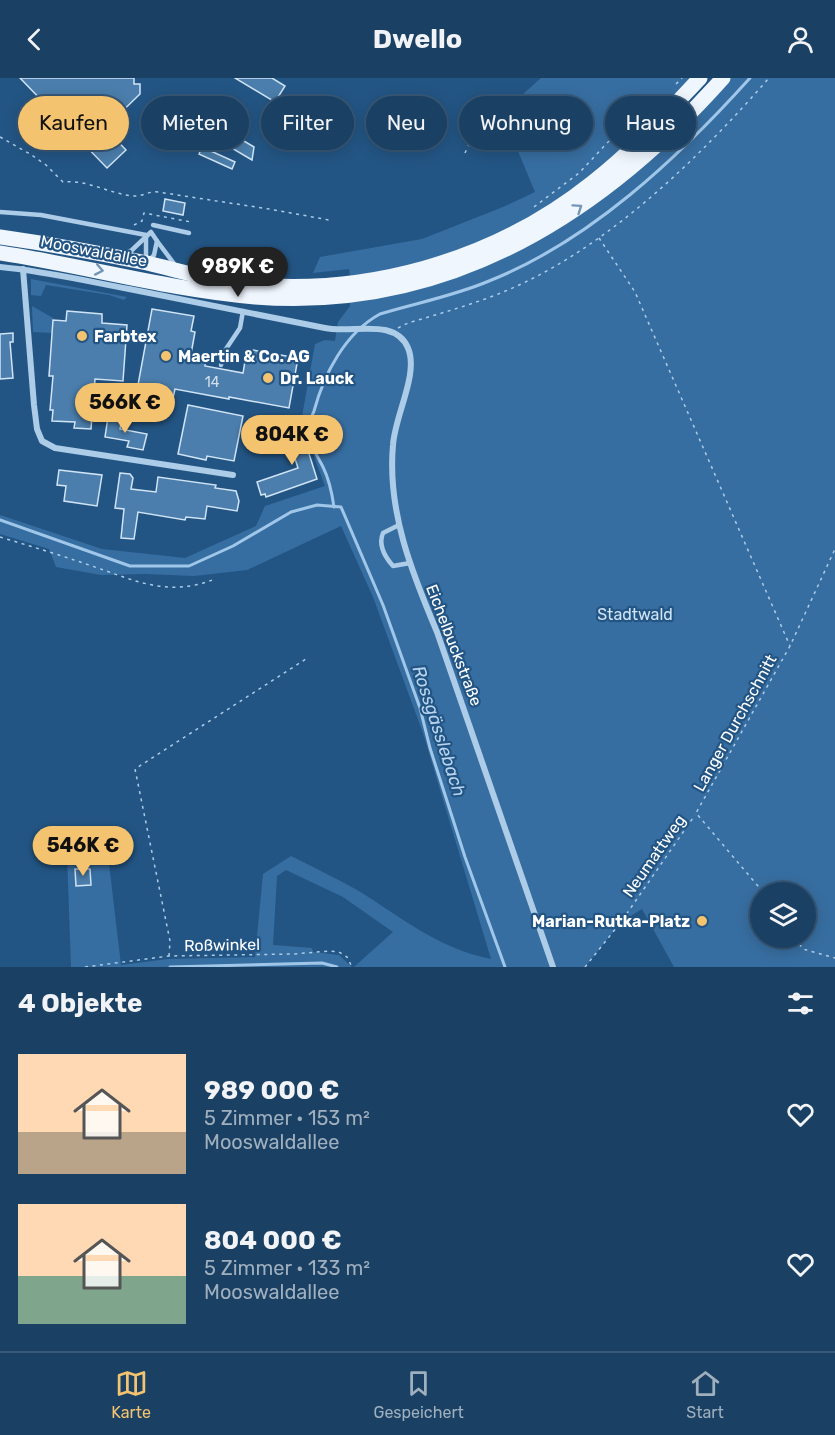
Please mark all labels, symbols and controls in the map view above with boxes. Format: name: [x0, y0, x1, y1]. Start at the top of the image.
icon: back: [18, 23, 51, 56]
text: Dwello: [373, 23, 462, 55]
icon: person: [784, 23, 817, 56]
chip: Kaufen: [18, 96, 129, 150]
chip: Mieten: [141, 96, 249, 150]
chip: Filter: [261, 96, 354, 150]
chip: Neu: [366, 96, 447, 150]
chip: Wohnung: [459, 96, 593, 150]
chip: Haus: [605, 96, 696, 150]
one-way arrow: [571, 204, 582, 215]
street label: Mooswaldallee: [39, 231, 149, 271]
pin: 989K €: [189, 247, 287, 298]
text: 989K €: [202, 254, 274, 278]
one-way arrow: [94, 263, 104, 276]
place label: Farbtex: [94, 327, 157, 346]
marker: Farbtex: [75, 329, 89, 343]
place label: Maertin & Co. AG: [178, 347, 310, 366]
marker: Maertin & Co. AG: [159, 349, 173, 363]
place label: Dr. Lauck: [280, 369, 355, 388]
marker: Dr. Lauck: [261, 371, 275, 385]
house number: 14: [205, 374, 220, 391]
pin: 566K €: [76, 383, 174, 434]
text: 566K €: [89, 390, 161, 414]
pin: 804K €: [243, 415, 341, 466]
text: 804K €: [255, 422, 329, 446]
street label: Eichelbuckstraße: [422, 582, 486, 708]
park label: Stadtwald: [597, 605, 673, 624]
street label: Langer Durchschnitt: [689, 651, 781, 795]
water label: Rossgässlebach: [407, 663, 471, 799]
street label: Neumattweg: [619, 811, 689, 901]
pin: 546K €: [34, 826, 132, 877]
text: 546K €: [47, 833, 119, 857]
map controls: [750, 882, 816, 948]
button: layers: [750, 882, 816, 948]
place label: Marian-Rutka-Platz: [532, 912, 690, 931]
marker: Marian-Rutka-Platz: [695, 914, 709, 928]
street label: Roßwinkel: [184, 935, 260, 955]
icon: filters: [784, 987, 817, 1020]
text: 4 Objekte: [18, 988, 142, 1019]
text: 989 000 €: [204, 1075, 339, 1106]
icon: home: [66, 1078, 138, 1150]
icon: heart: [784, 1098, 817, 1131]
text: 5 Zimmer · 153 m²: [204, 1106, 370, 1130]
text: Mooswaldallee: [204, 1130, 339, 1154]
text: 804 000 €: [204, 1225, 342, 1256]
icon: home: [66, 1228, 138, 1300]
icon: heart: [784, 1248, 817, 1281]
text: 5 Zimmer · 133 m²: [204, 1256, 370, 1280]
text: Mooswaldallee: [204, 1280, 339, 1304]
tab: Karte: [111, 1367, 151, 1422]
tab: Gespeichert: [373, 1367, 464, 1422]
tab: Start: [686, 1367, 724, 1422]

